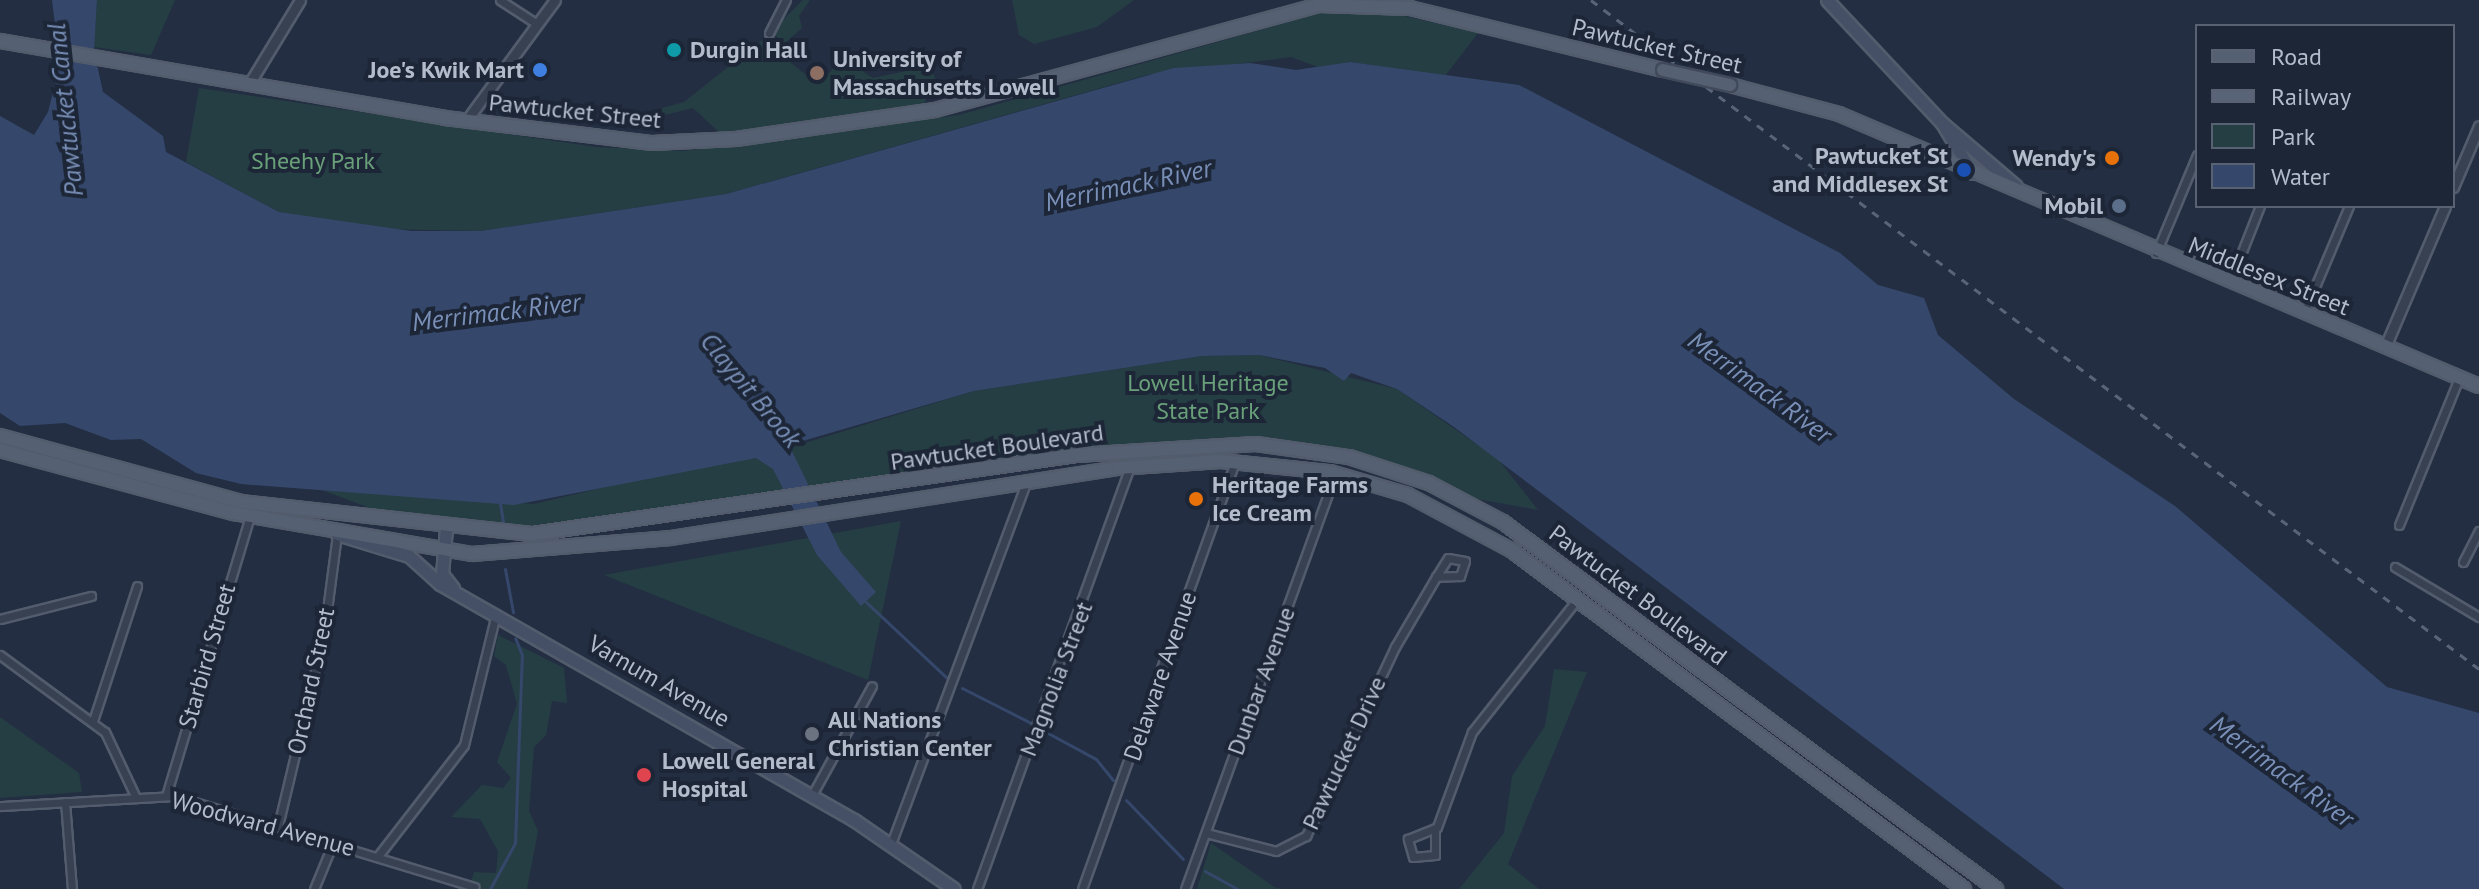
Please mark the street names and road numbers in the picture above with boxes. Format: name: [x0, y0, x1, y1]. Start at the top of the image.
street label: Pawtucket Street: [1569, 12, 1745, 80]
street label: Pawtucket Street: [487, 88, 663, 134]
street label: Middlesex Street: [2184, 230, 2354, 322]
street label: Pawtucket Boulevard: [889, 418, 1105, 476]
street label: Pawtucket Boulevard: [1543, 519, 1733, 671]
street label: Starbird Street: [173, 580, 241, 732]
street label: Delaware Avenue: [1117, 587, 1203, 765]
street label: Magnolia Street: [1013, 598, 1099, 760]
street label: Dunbar Avenue: [1221, 603, 1301, 759]
street label: Orchard Street: [281, 605, 341, 757]
street label: Varnum Avenue: [583, 629, 735, 733]
street label: Pawtucket Drive: [1296, 672, 1392, 834]
street label: Woodward Avenue: [168, 786, 358, 862]

